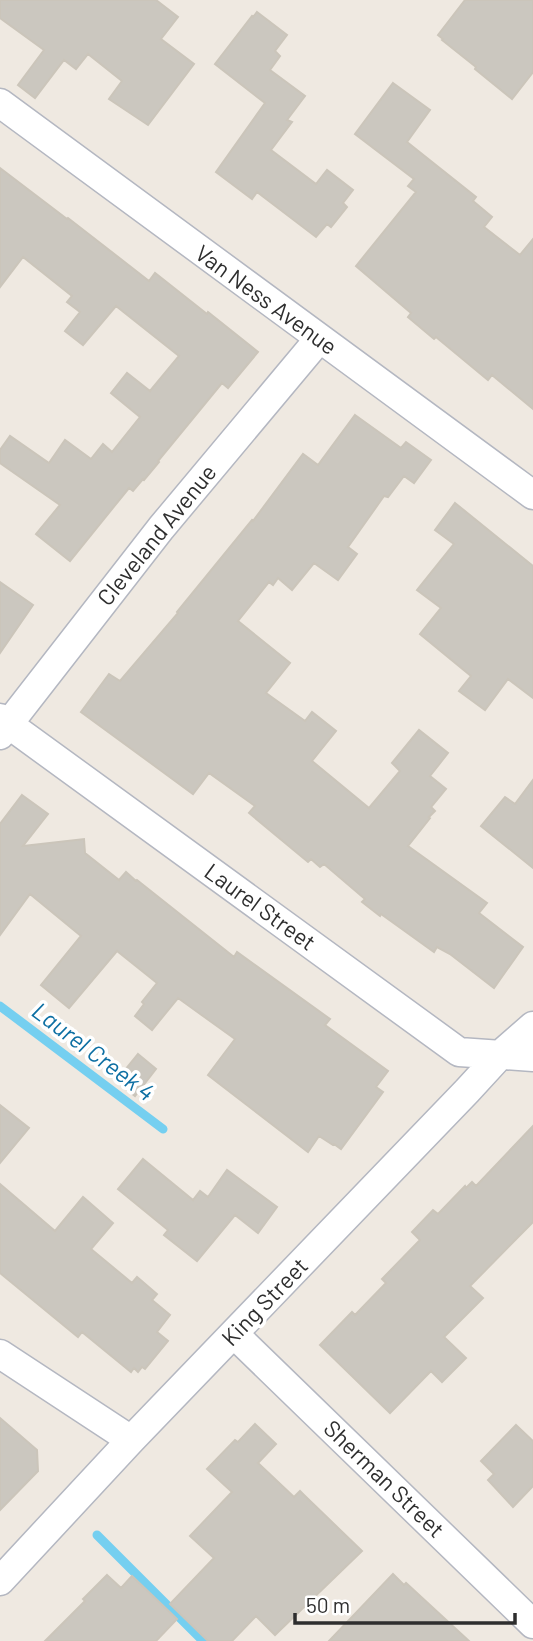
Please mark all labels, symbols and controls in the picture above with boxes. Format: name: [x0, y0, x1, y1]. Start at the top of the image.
street label: Van Ness Avenue: [190, 238, 343, 360]
street label: Cleveland Avenue: [91, 458, 222, 611]
street label: Laurel Street: [200, 857, 322, 956]
water label: Laurel Creek 4: [27, 995, 161, 1106]
street label: King Street: [215, 1251, 313, 1351]
street label: Sherman Street: [319, 1414, 451, 1543]
scale bar: [295, 1582, 516, 1626]
text: 50 m: [306, 1592, 350, 1617]

